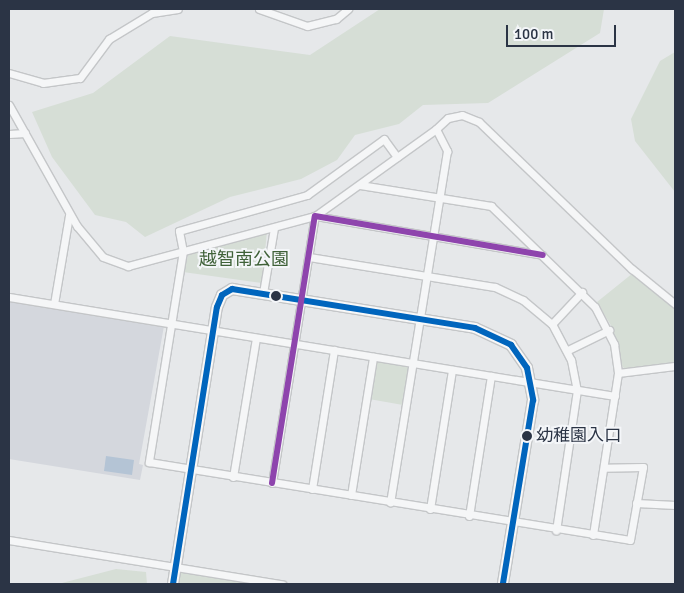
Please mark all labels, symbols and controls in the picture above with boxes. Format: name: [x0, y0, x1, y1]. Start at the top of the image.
scale bar: [509, 15, 619, 47]
text: 100 m: [514, 25, 554, 43]
park label: 越智南公園: [199, 248, 289, 270]
unlabelled marker: [271, 291, 281, 301]
place label: 幼稚園入口: [536, 426, 621, 446]
marker: 幼稚園入口: [522, 431, 532, 441]

